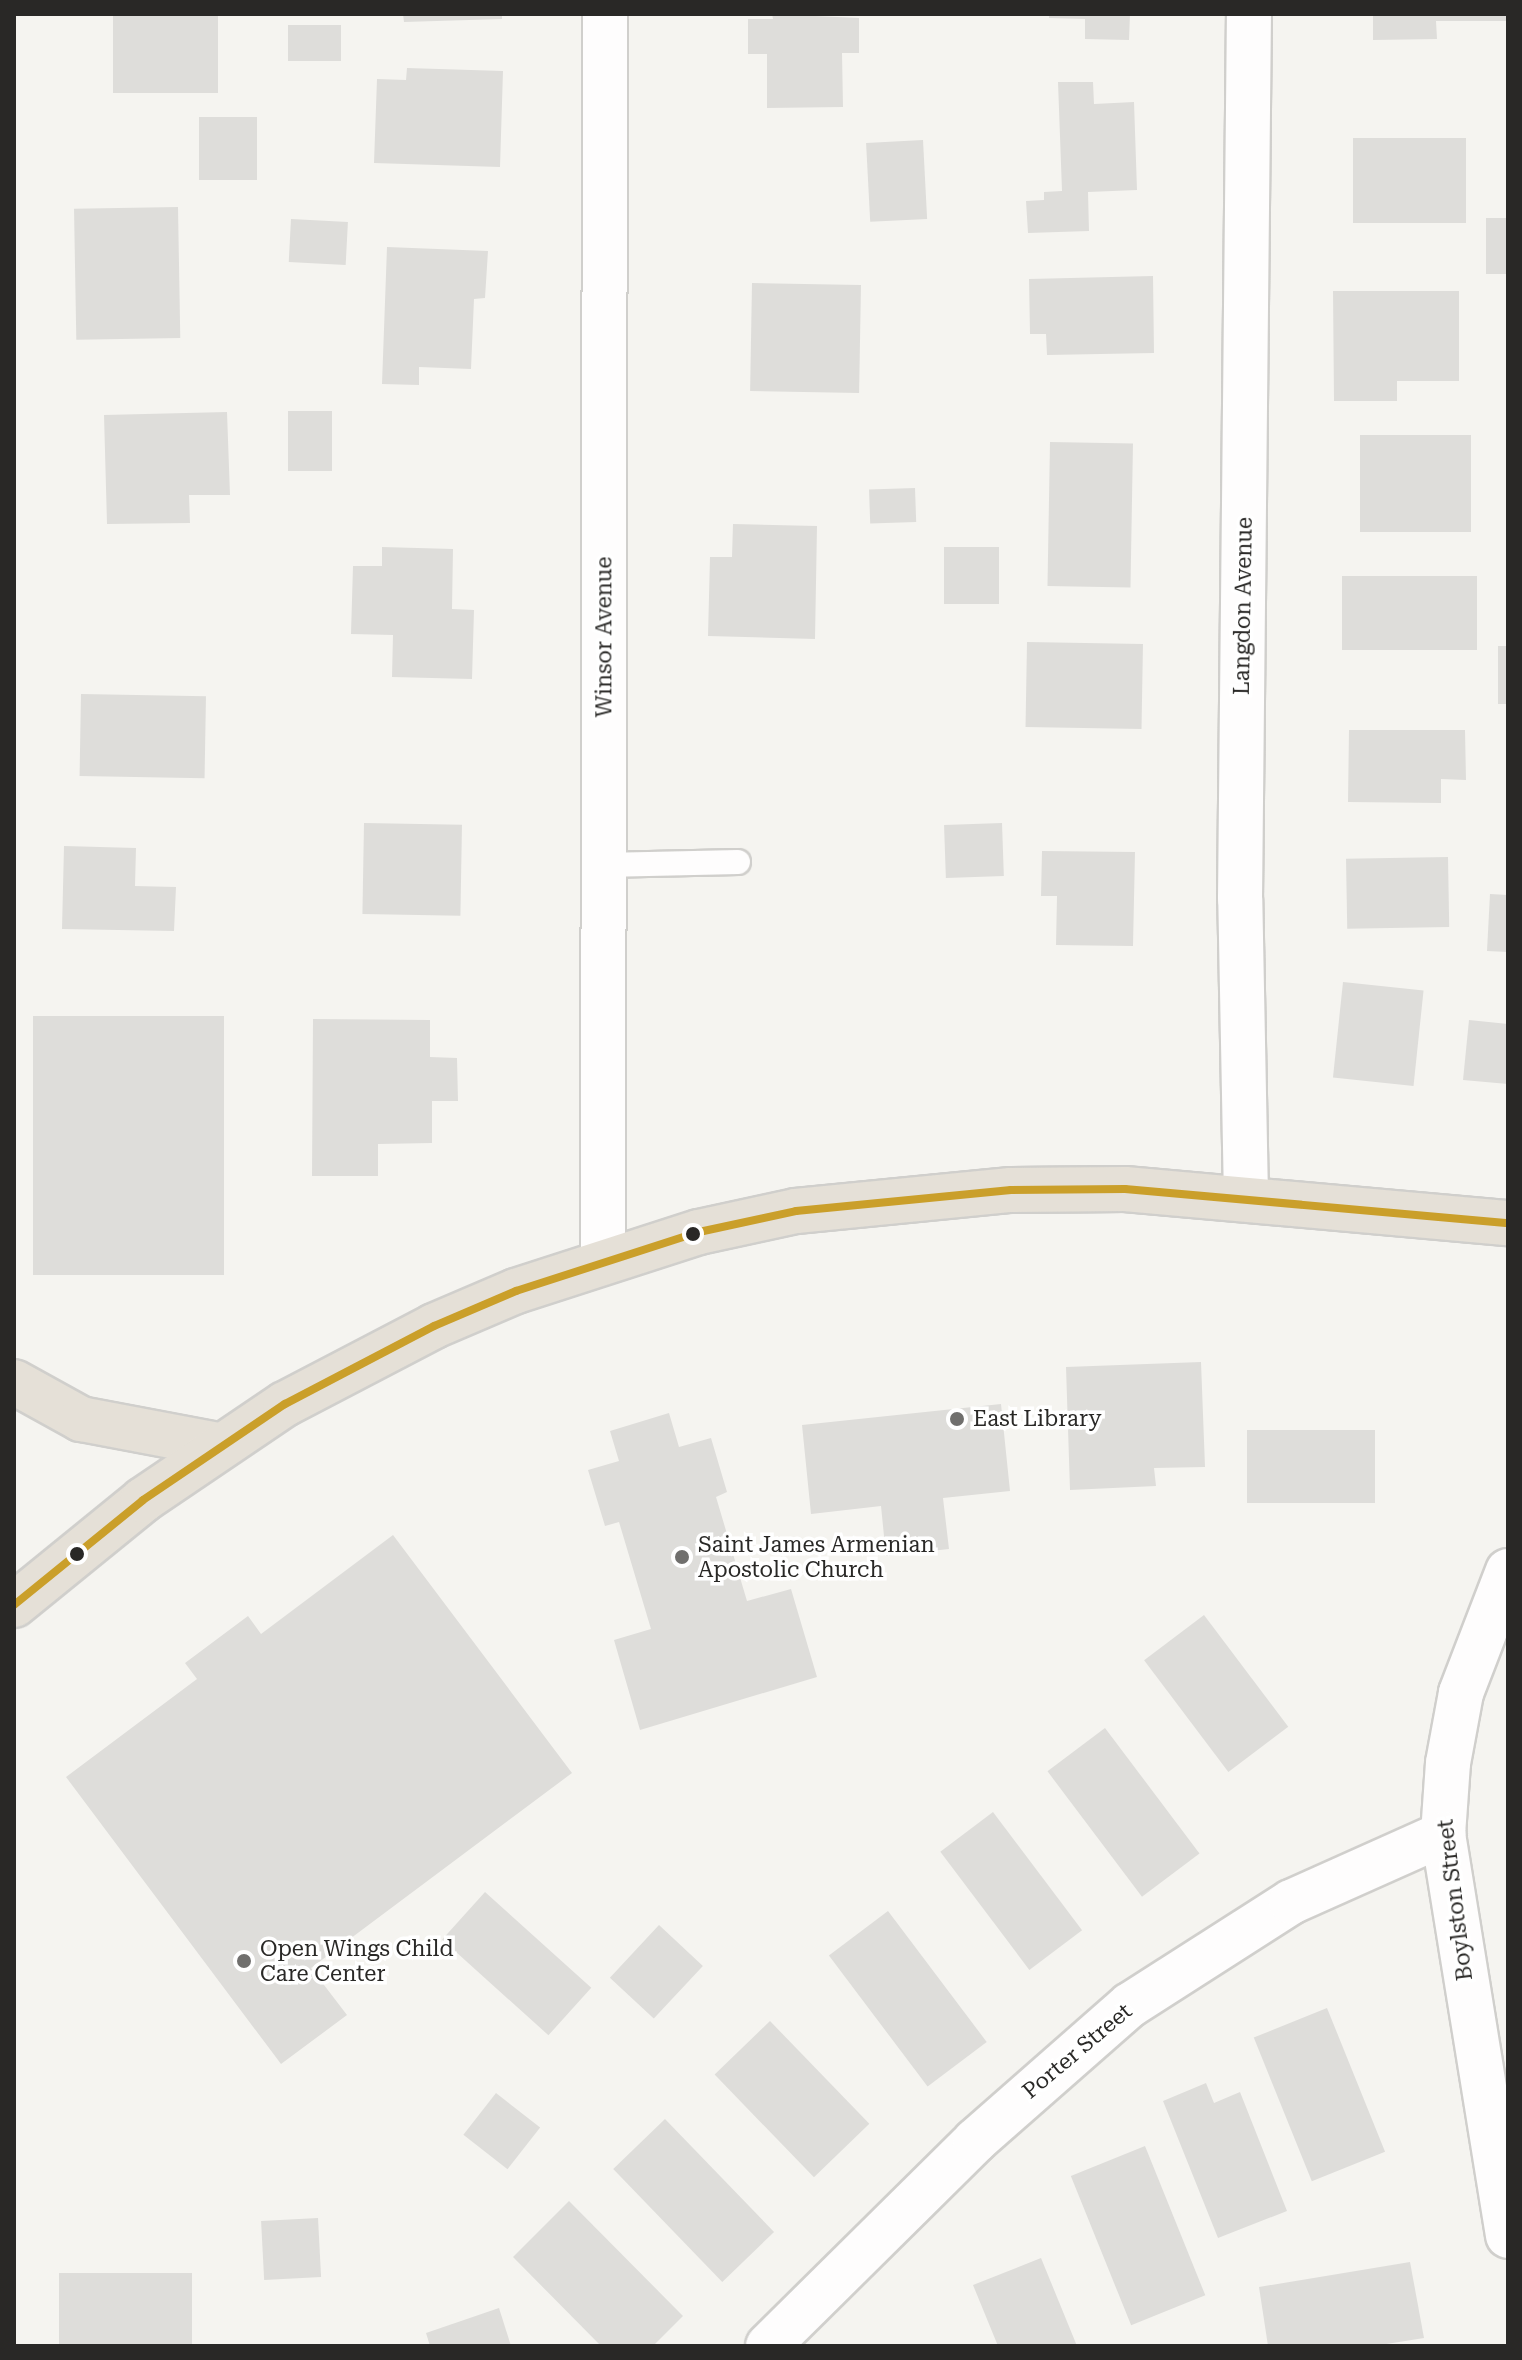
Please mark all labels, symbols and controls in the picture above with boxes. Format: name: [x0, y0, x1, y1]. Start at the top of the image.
street label: Langdon Avenue: [1228, 517, 1258, 695]
street label: Winsor Avenue: [591, 557, 617, 717]
unlabelled marker: [685, 1226, 701, 1242]
place label: East Library: [973, 1406, 1101, 1432]
marker: East Library: [948, 1410, 966, 1428]
place label: Saint James Armenian Apostolic Church: [698, 1531, 935, 1582]
unlabelled marker: [69, 1546, 85, 1562]
marker: Saint James Armenian Apostolic Church: [673, 1548, 691, 1566]
street label: Boylston Street: [1432, 1818, 1478, 1982]
place label: Open Wings Child Care Center: [260, 1935, 453, 1986]
marker: Open Wings Child Care Center: [235, 1952, 253, 1970]
street label: Porter Street: [1017, 1998, 1137, 2104]

